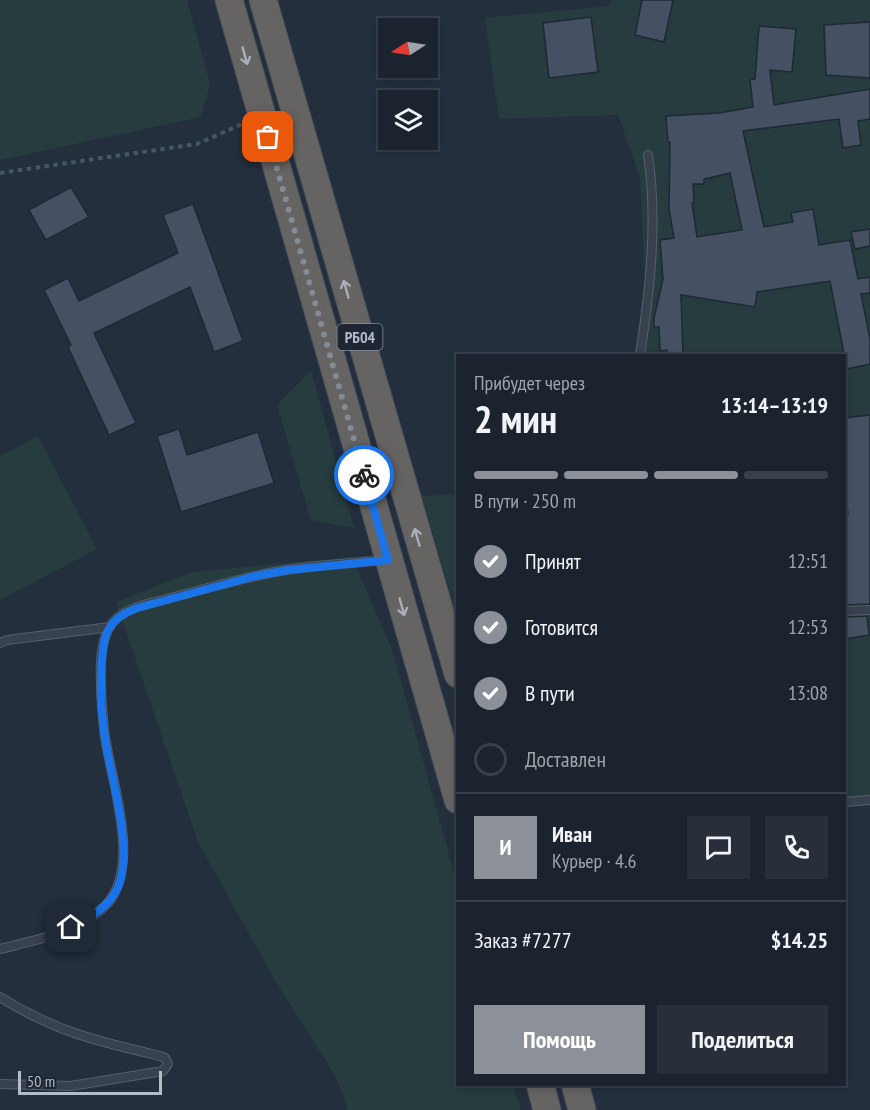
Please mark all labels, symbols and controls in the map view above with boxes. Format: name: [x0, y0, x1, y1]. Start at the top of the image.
north arrow: [378, 18, 438, 78]
map controls: [378, 18, 438, 150]
one-way arrow: [240, 46, 251, 65]
button: layers: [378, 90, 438, 150]
pin: [242, 111, 293, 162]
icon: bag: [251, 120, 284, 153]
one-way arrow: [340, 280, 351, 299]
road number: РБ04: [338, 324, 382, 350]
text: Прибудет через: [474, 370, 585, 396]
text: 13:14–13:19: [721, 391, 828, 419]
text: 2 мин: [474, 393, 557, 444]
courier: [334, 445, 394, 505]
icon: bike: [348, 459, 381, 492]
text: В пути · 250 m: [474, 488, 576, 514]
one-way arrow: [411, 528, 422, 547]
icon: check: [474, 545, 507, 578]
text: Принят: [525, 547, 581, 575]
text: 12:51: [788, 548, 828, 574]
one-way arrow: [397, 597, 408, 616]
icon: check: [474, 611, 507, 644]
text: Готовится: [525, 613, 598, 641]
text: 12:53: [788, 614, 828, 640]
icon: check: [474, 677, 507, 710]
text: В пути: [525, 679, 575, 707]
text: 13:08: [788, 680, 828, 706]
text: Доставлен: [525, 745, 606, 773]
button: chat: [687, 816, 750, 879]
button: phone: [765, 816, 828, 879]
text: Иван: [552, 820, 592, 848]
text: И: [499, 833, 512, 861]
text: Курьер · 4.6: [552, 848, 637, 874]
pin: [45, 901, 96, 952]
icon: home: [54, 910, 87, 943]
text: Заказ #7277: [474, 926, 572, 954]
text: $14.25: [771, 926, 828, 954]
button: Помощь: [474, 1005, 645, 1074]
button: Поделиться: [657, 1005, 828, 1074]
scale bar: [18, 1068, 162, 1096]
text: 50 m: [27, 1071, 55, 1091]

